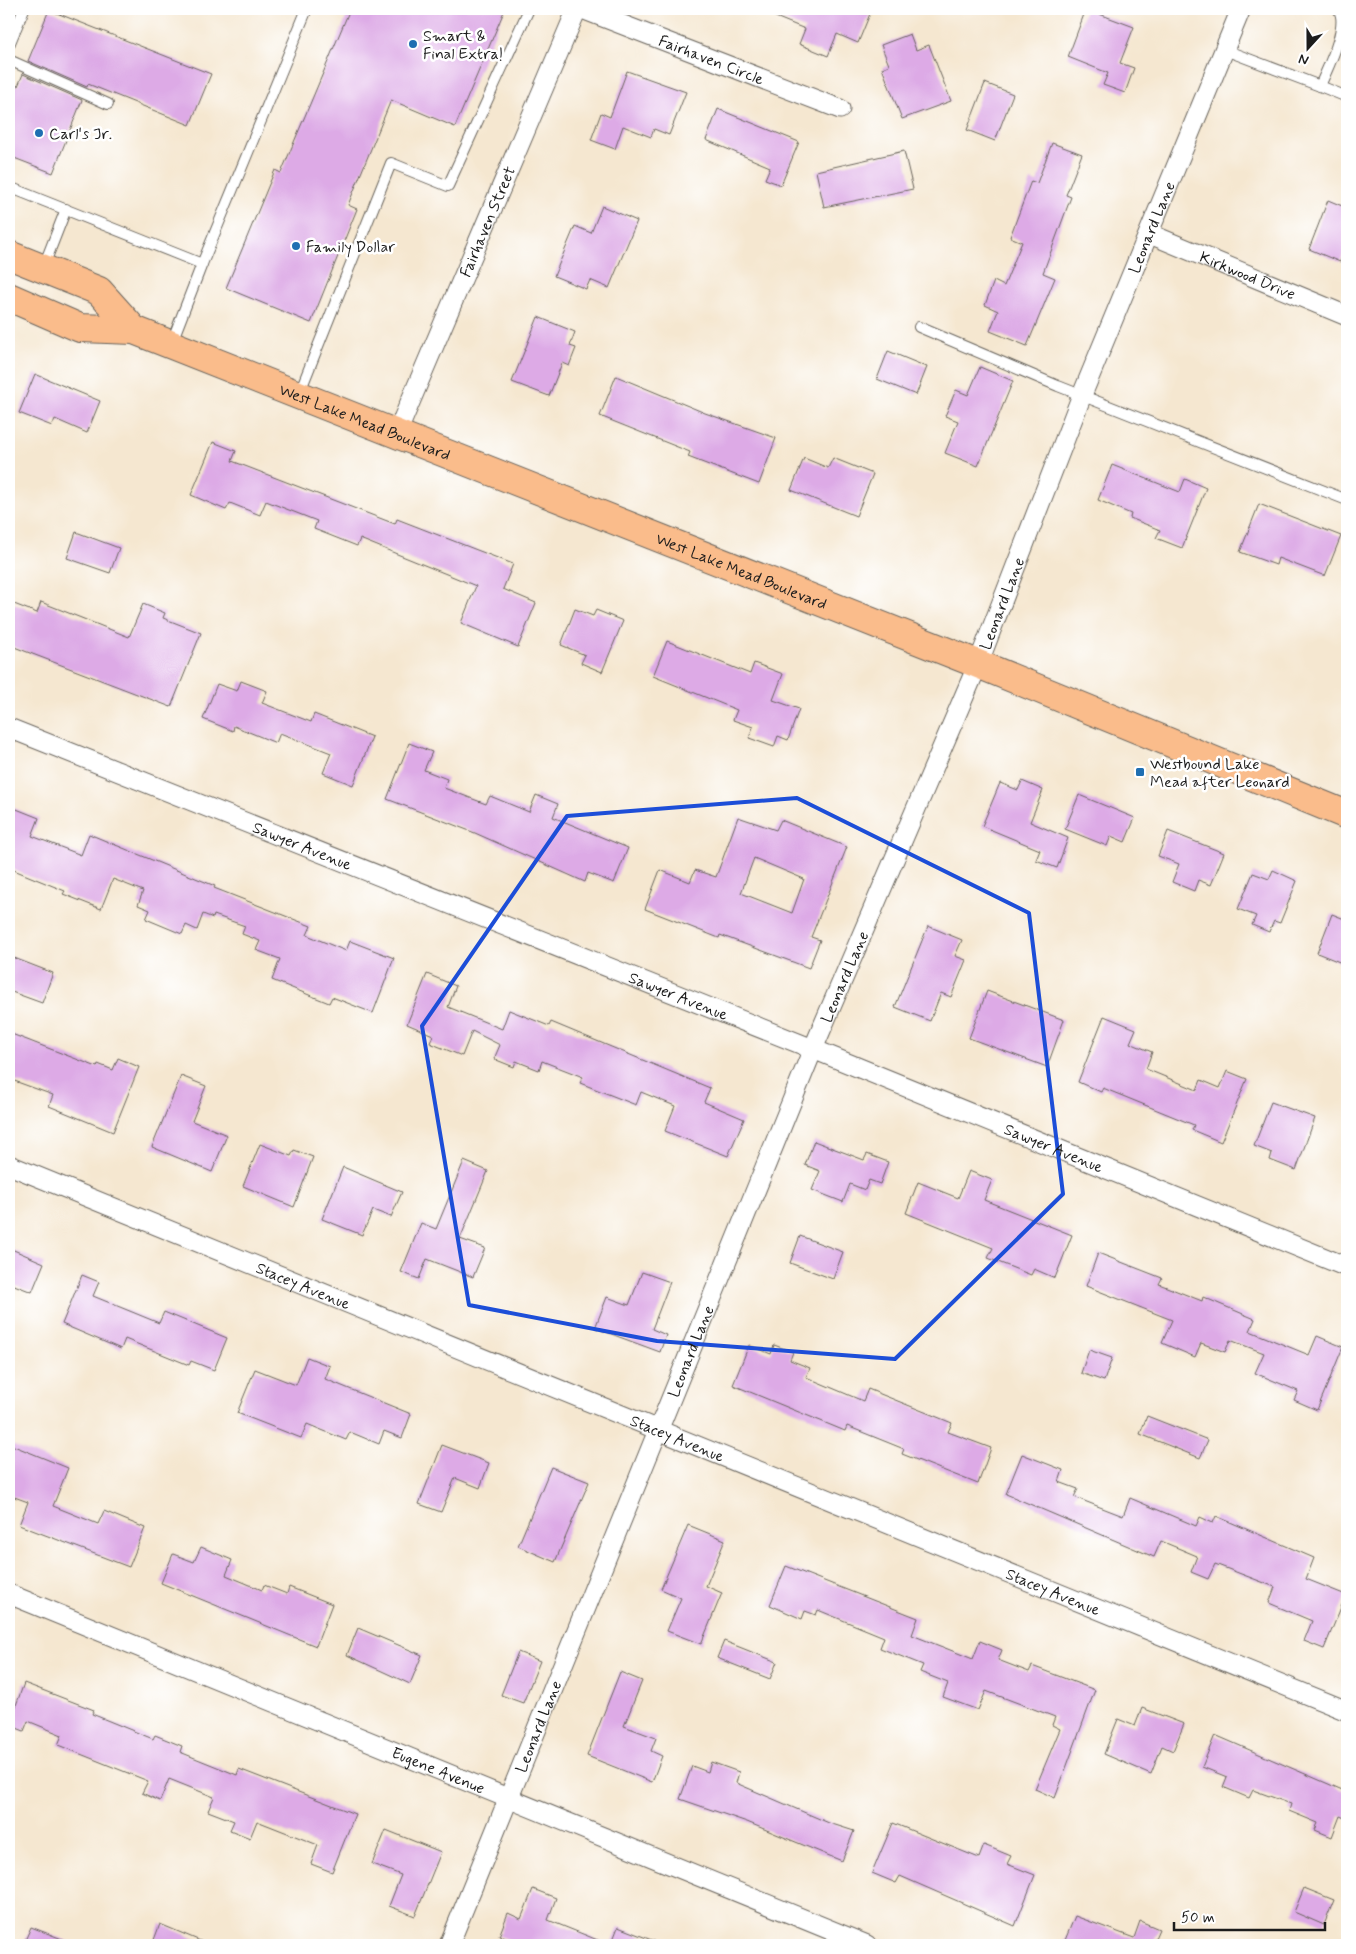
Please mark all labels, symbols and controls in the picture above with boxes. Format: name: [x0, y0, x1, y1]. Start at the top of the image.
north arrow: [1284, 22, 1334, 72]
place label: Smart & Final Extra!: [423, 26, 503, 65]
street label: Fairhaven Circle: [655, 31, 767, 91]
marker: Smart & Final Extra!: [407, 38, 419, 50]
text: N: [1296, 49, 1311, 69]
place label: Carl's Jr.: [49, 124, 112, 145]
marker: Carl's Jr.: [33, 127, 45, 139]
street label: Fairhaven Street: [455, 163, 521, 281]
street label: Leonard Lane: [1124, 179, 1181, 277]
place label: Family Dollar: [306, 237, 395, 258]
marker: Family Dollar: [290, 240, 302, 252]
street label: Kirkwood Drive: [1196, 247, 1298, 305]
street label: West Lake Mead Boulevard: [276, 380, 453, 466]
street label: West Lake Mead Boulevard: [652, 529, 830, 615]
street label: Leonard Lane: [975, 555, 1030, 653]
place label: Westbound Lake Mead after Leonard: [1150, 754, 1290, 793]
marker: Westbound Lake Mead after Leonard: [1134, 766, 1146, 778]
street label: Sawyer Avenue: [249, 817, 355, 876]
street label: Leonard Lane: [817, 928, 874, 1026]
street label: Sawyer Avenue: [625, 968, 731, 1026]
street label: Sawyer Avenue: [1001, 1119, 1106, 1179]
street label: Stacey Avenue: [253, 1258, 354, 1315]
street label: Leonard Lane: [664, 1303, 720, 1401]
street label: Stacey Avenue: [627, 1411, 728, 1468]
street label: Stacey Avenue: [1003, 1564, 1103, 1621]
street label: Leonard Lane: [511, 1678, 567, 1776]
street label: Eugene Avenue: [388, 1743, 488, 1800]
scale bar: [1174, 1899, 1325, 1931]
text: 50 m: [1181, 1908, 1215, 1928]

